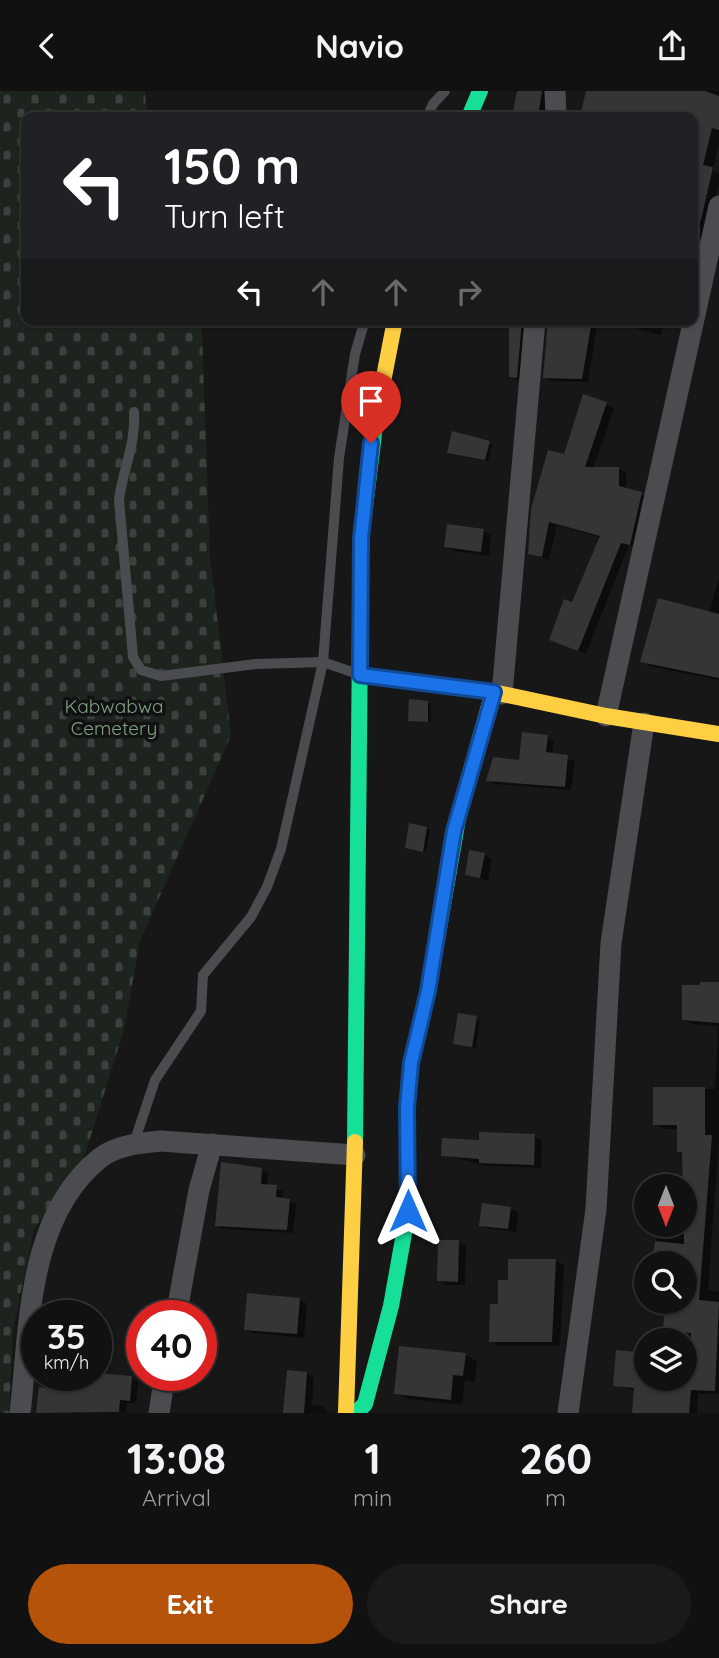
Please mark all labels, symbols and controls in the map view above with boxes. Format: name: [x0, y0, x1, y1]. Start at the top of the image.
text: Navio: [315, 26, 404, 66]
icon: back: [28, 27, 66, 65]
icon: share: [653, 27, 691, 65]
text: 150 m: [164, 135, 300, 196]
icon: left: [49, 140, 140, 231]
text: Turn left: [164, 196, 285, 236]
icon: left: [231, 273, 269, 311]
icon: ahead: [304, 273, 342, 311]
icon: ahead: [377, 273, 415, 311]
icon: right: [450, 273, 488, 311]
pin: [341, 371, 401, 443]
icon: arrive: [352, 382, 390, 420]
park label: Kabwabwa Cemetery: [64, 694, 164, 740]
position arrow: [371, 1174, 445, 1248]
north arrow: [634, 1174, 696, 1237]
map controls: [634, 1174, 697, 1391]
button: search: [634, 1251, 697, 1314]
speed limit sign: 40: [126, 1300, 217, 1391]
text: 35: [47, 1314, 86, 1358]
button: layers: [634, 1328, 697, 1391]
text: km/h: [44, 1351, 89, 1374]
text: 13:08: [127, 1432, 226, 1485]
text: 1: [364, 1432, 381, 1485]
text: 260: [519, 1432, 592, 1485]
text: Arrival: [142, 1483, 211, 1512]
text: min: [353, 1483, 392, 1512]
text: m: [545, 1483, 566, 1512]
button: Exit: [28, 1564, 353, 1644]
button: Share: [367, 1564, 691, 1644]

